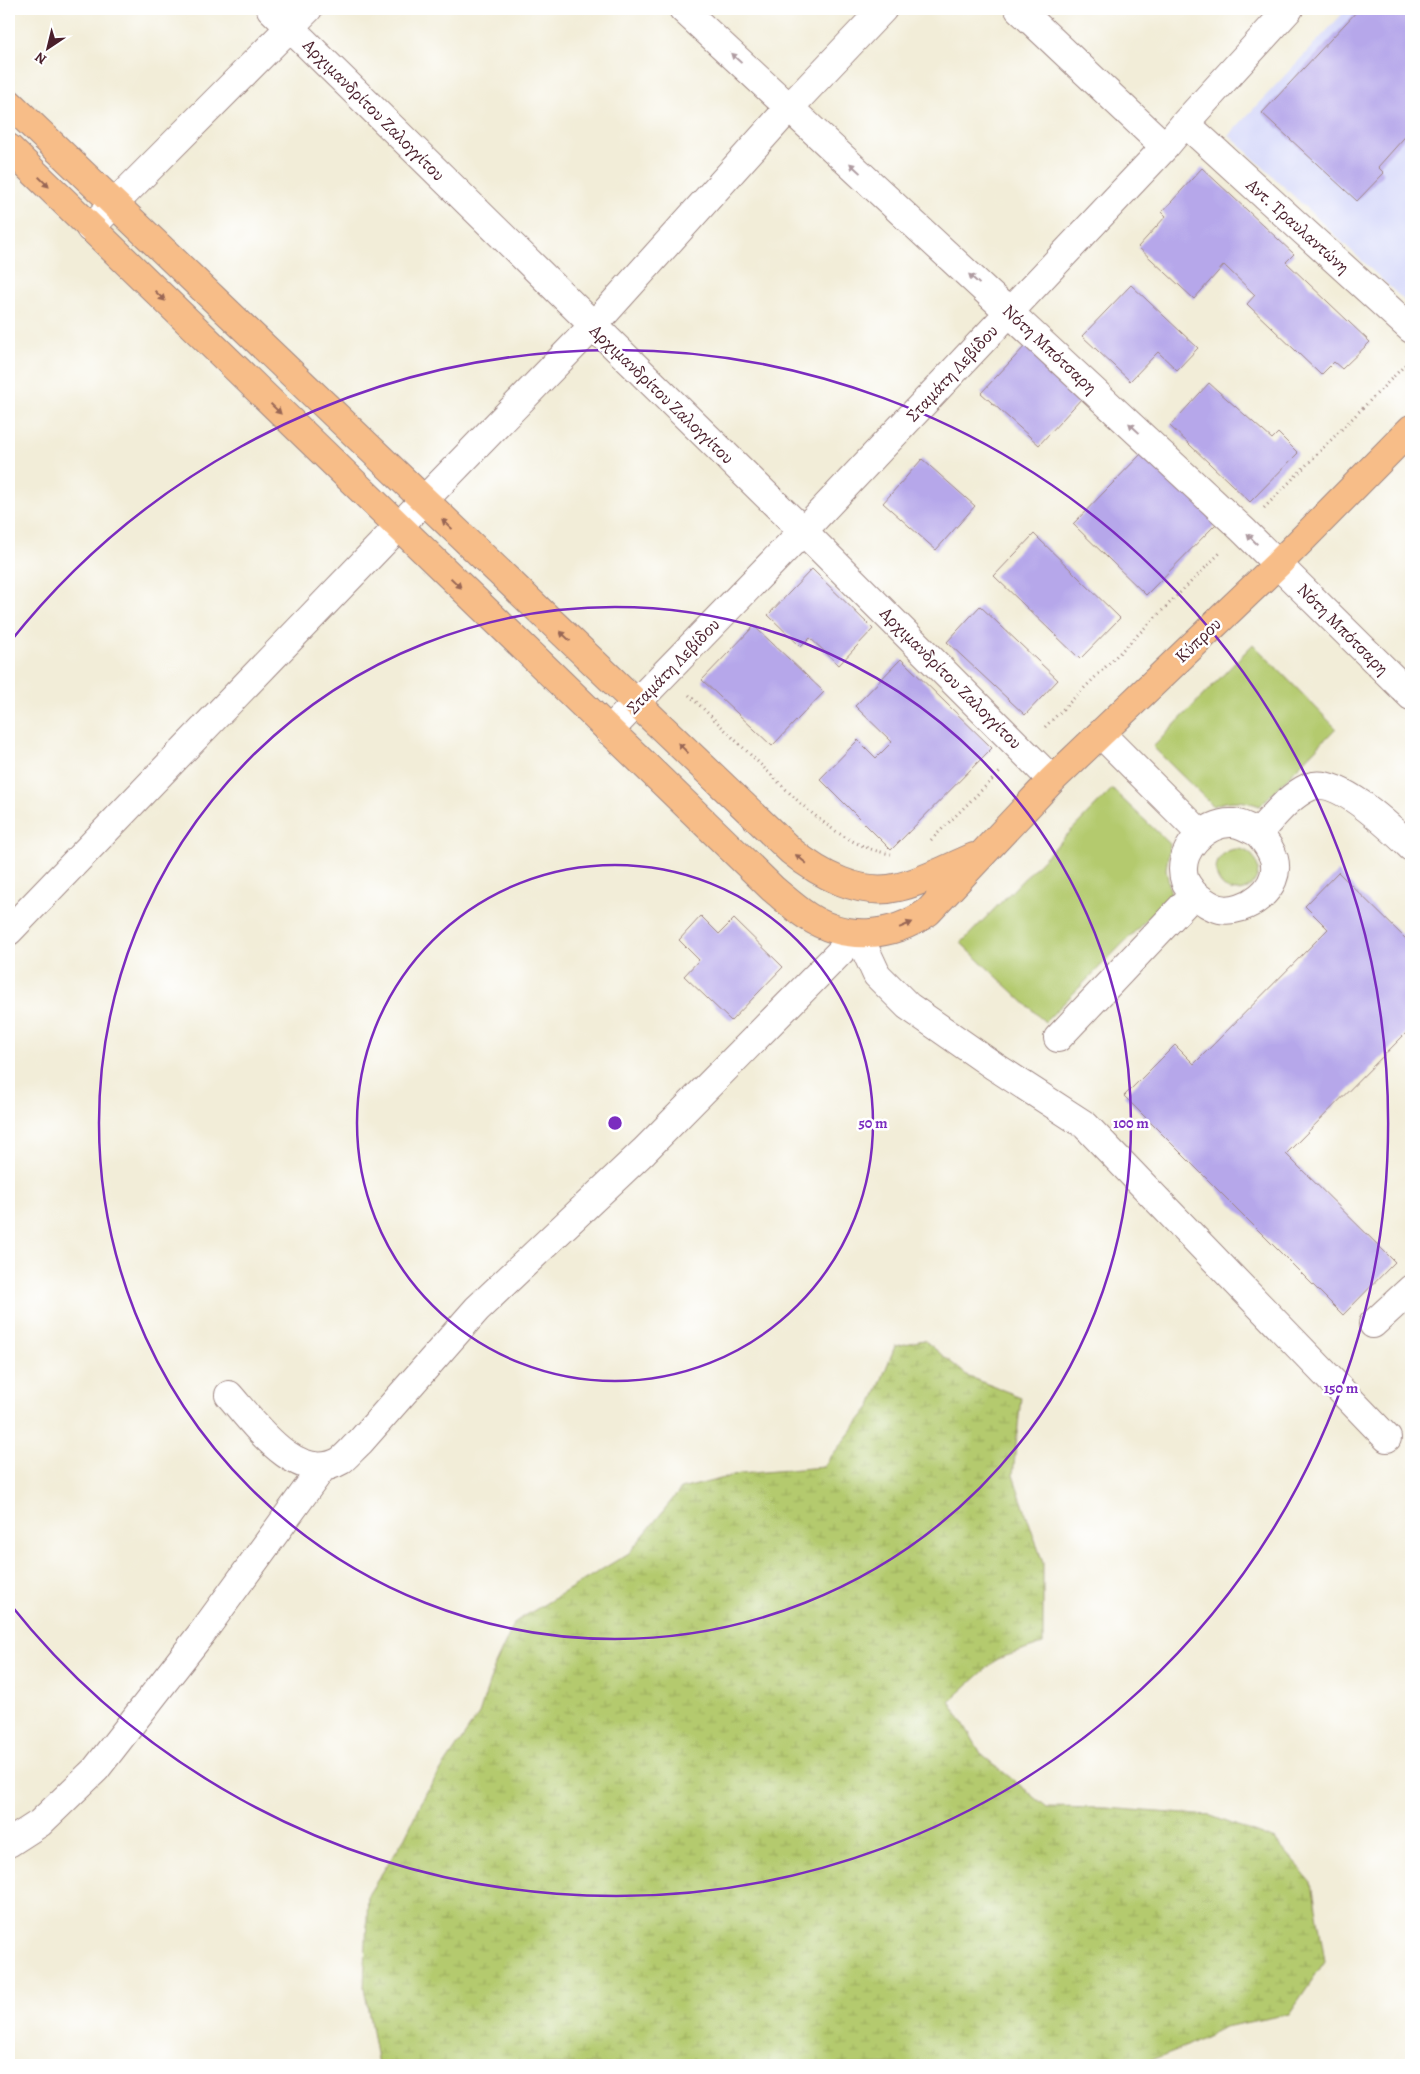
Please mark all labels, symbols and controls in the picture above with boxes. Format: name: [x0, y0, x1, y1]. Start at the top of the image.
north arrow: [22, 22, 72, 72]
street label: Αρχιμανδρίτου Ζαλογγίτου: [297, 33, 450, 186]
text: N: [31, 48, 50, 69]
one-way arrow: [730, 52, 742, 64]
one-way arrow: [848, 163, 861, 174]
street label: Αντ. Τραυλαντώνη: [1240, 172, 1355, 279]
one-way arrow: [37, 176, 49, 188]
one-way arrow: [969, 273, 981, 285]
one-way arrow: [154, 290, 166, 302]
street label: Νότη Μπότσαρη: [997, 299, 1103, 399]
street label: Αρχιμανδρίτου Ζαλογγίτου: [584, 318, 739, 469]
street label: Σταμάτη Λεβίδου: [901, 319, 1003, 427]
one-way arrow: [270, 403, 282, 415]
one-way arrow: [1127, 422, 1140, 433]
one-way arrow: [442, 518, 454, 530]
one-way arrow: [1246, 533, 1258, 545]
one-way arrow: [450, 577, 462, 589]
street label: Νότη Μπότσαρη: [1292, 578, 1394, 680]
street label: Αρχιμανδρίτου Ζαλογγίτου: [874, 601, 1027, 754]
street label: Κύπρου: [1170, 612, 1226, 668]
street label: Σταμάτη Λεβίδου: [621, 613, 725, 719]
one-way arrow: [560, 630, 572, 642]
one-way arrow: [677, 742, 689, 754]
one-way arrow: [795, 854, 808, 865]
one-way arrow: [899, 921, 914, 929]
text: 50 m: [858, 1113, 888, 1133]
text: 100 m: [1113, 1113, 1149, 1133]
centre of rings: [606, 1114, 624, 1132]
text: 150 m: [1324, 1378, 1359, 1398]

